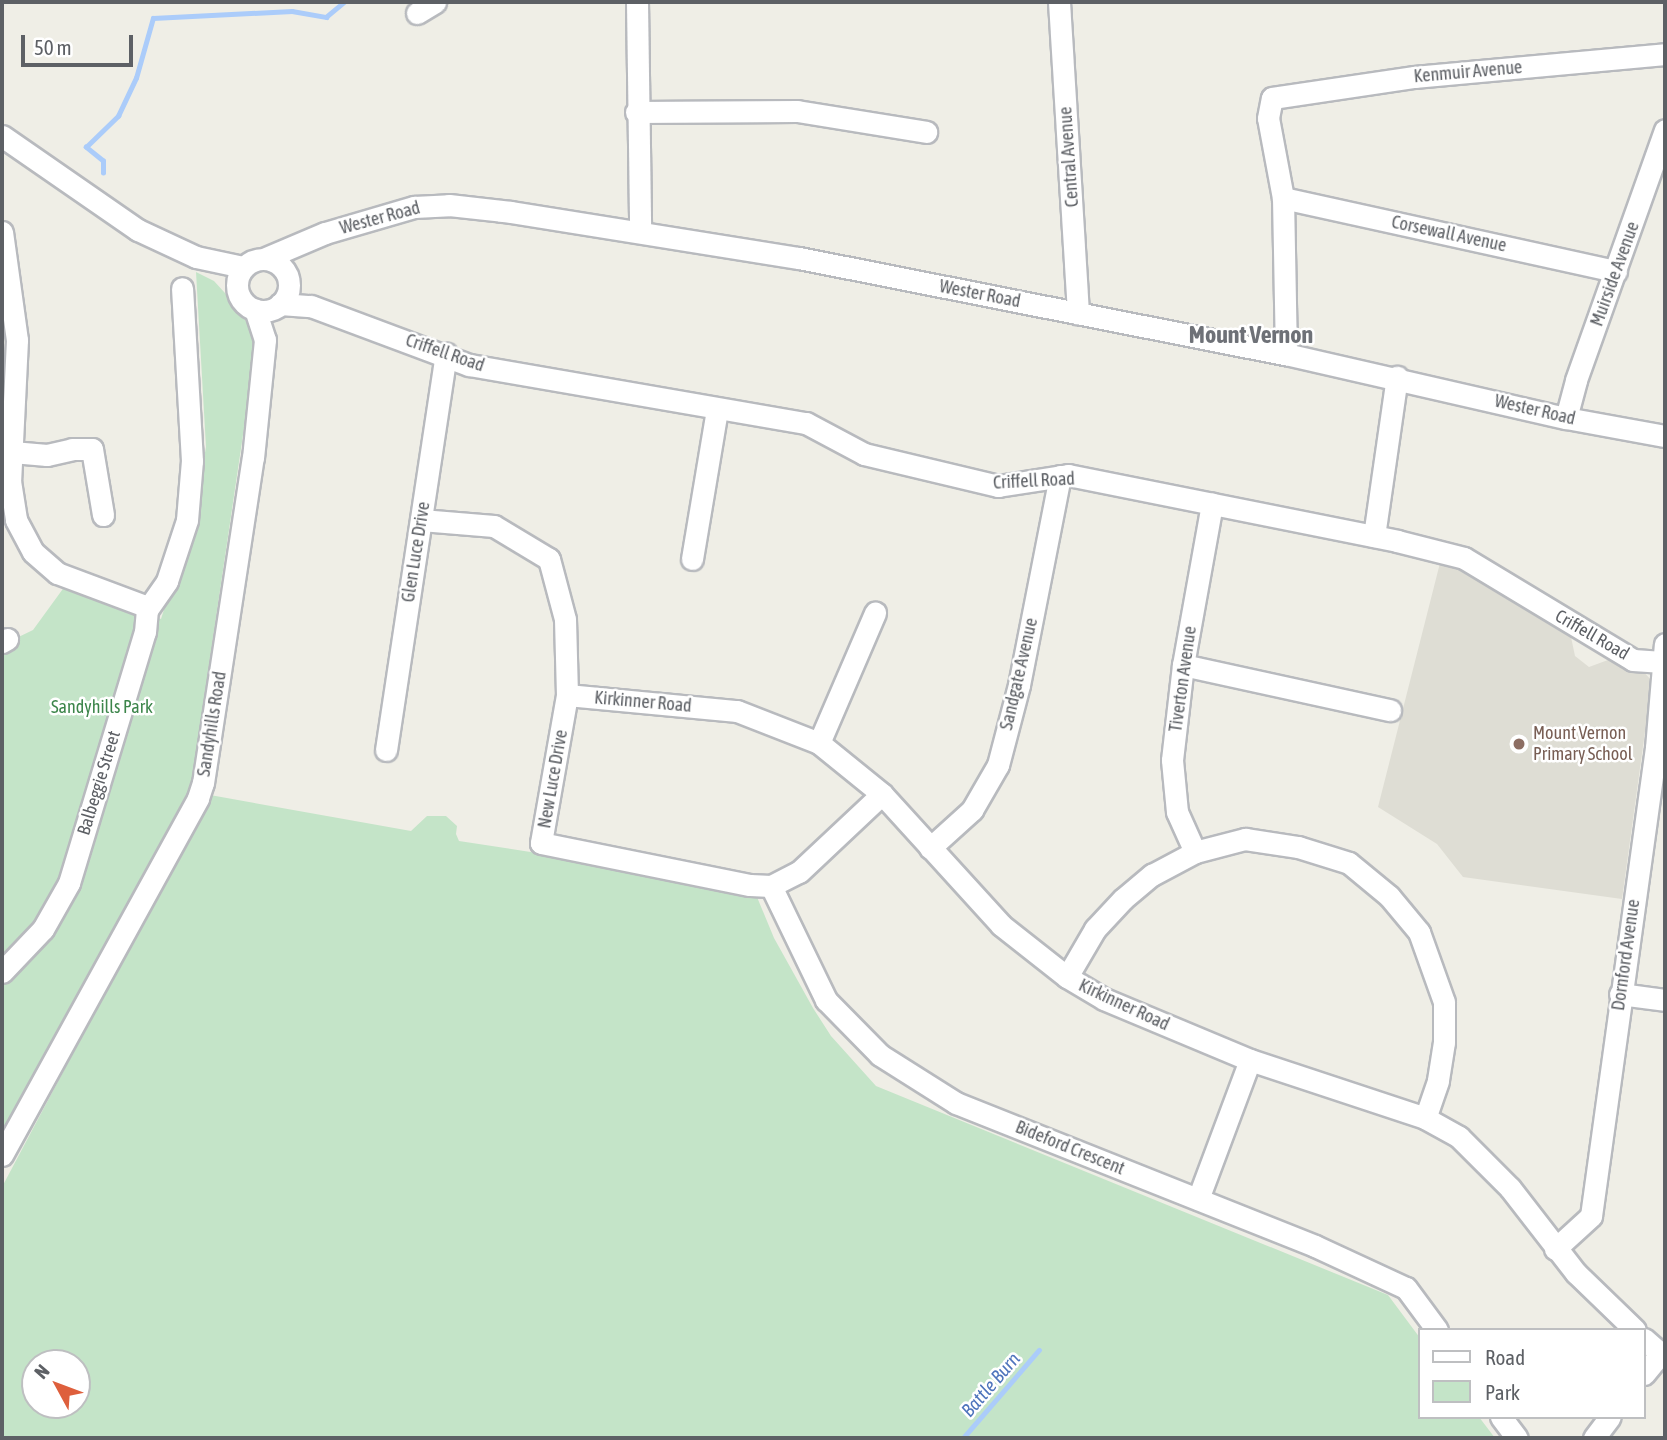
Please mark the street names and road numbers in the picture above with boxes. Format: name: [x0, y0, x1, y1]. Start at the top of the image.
street label: Kenmuir Avenue: [1413, 57, 1523, 87]
street label: Central Avenue: [1055, 106, 1083, 208]
street label: Wester Road: [337, 197, 423, 239]
street label: Corsewall Avenue: [1390, 211, 1508, 257]
street label: Muirside Avenue: [1586, 219, 1644, 329]
street label: Wester Road: [938, 276, 1022, 312]
street label: Criffell Road: [403, 329, 487, 377]
street label: Wester Road: [1492, 390, 1578, 430]
street label: Criffell Road: [993, 468, 1075, 494]
street label: Glen Luce Drive: [397, 500, 435, 604]
street label: Criffell Road: [1551, 605, 1633, 665]
street label: Sandgate Avenue: [996, 616, 1042, 732]
street label: Tiverton Avenue: [1165, 625, 1201, 733]
street label: Sandyhills Road: [193, 670, 231, 778]
street label: Kirkinner Road: [593, 687, 693, 717]
street label: Balbeggie Street: [73, 728, 125, 838]
street label: New Luce Drive: [534, 728, 572, 830]
street label: Dornford Avenue: [1608, 898, 1644, 1012]
street label: Kirkinner Road: [1075, 975, 1173, 1035]
street label: Bideford Crescent: [1012, 1116, 1128, 1180]

